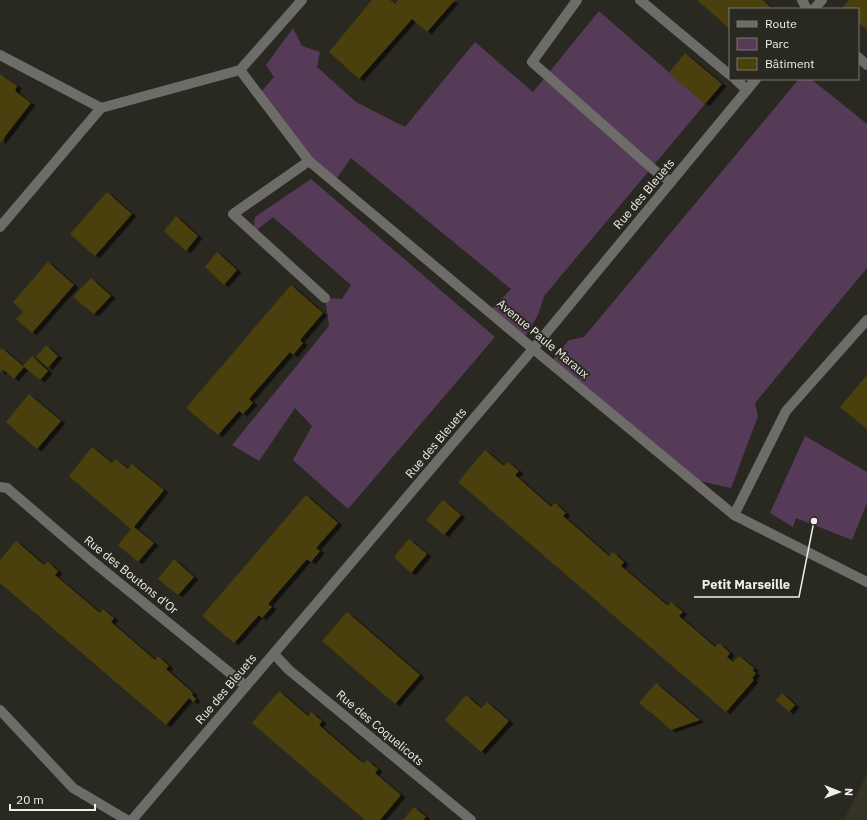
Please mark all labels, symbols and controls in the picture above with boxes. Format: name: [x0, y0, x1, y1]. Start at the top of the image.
legend: [729, 8, 859, 80]
text: Route: [765, 16, 797, 31]
text: Parc: [765, 36, 789, 51]
text: Bâtiment: [765, 56, 815, 71]
street label: Rue des Bleuets: [610, 155, 678, 232]
street label: Avenue Paule Maraux: [494, 296, 592, 382]
street label: Rue des Bleuets: [402, 404, 470, 481]
street label: Rue des Boutons d'Or: [81, 532, 182, 617]
callout: Petit Marseille: [694, 572, 799, 597]
text: Petit Marseille: [702, 576, 790, 593]
street label: Rue des Bleuets: [192, 650, 260, 727]
street label: Rue des Coquelicots: [333, 687, 427, 769]
north arrow: [819, 772, 859, 812]
scale bar: [10, 786, 95, 812]
text: N: [842, 788, 856, 796]
text: 20 m: [16, 792, 44, 807]

